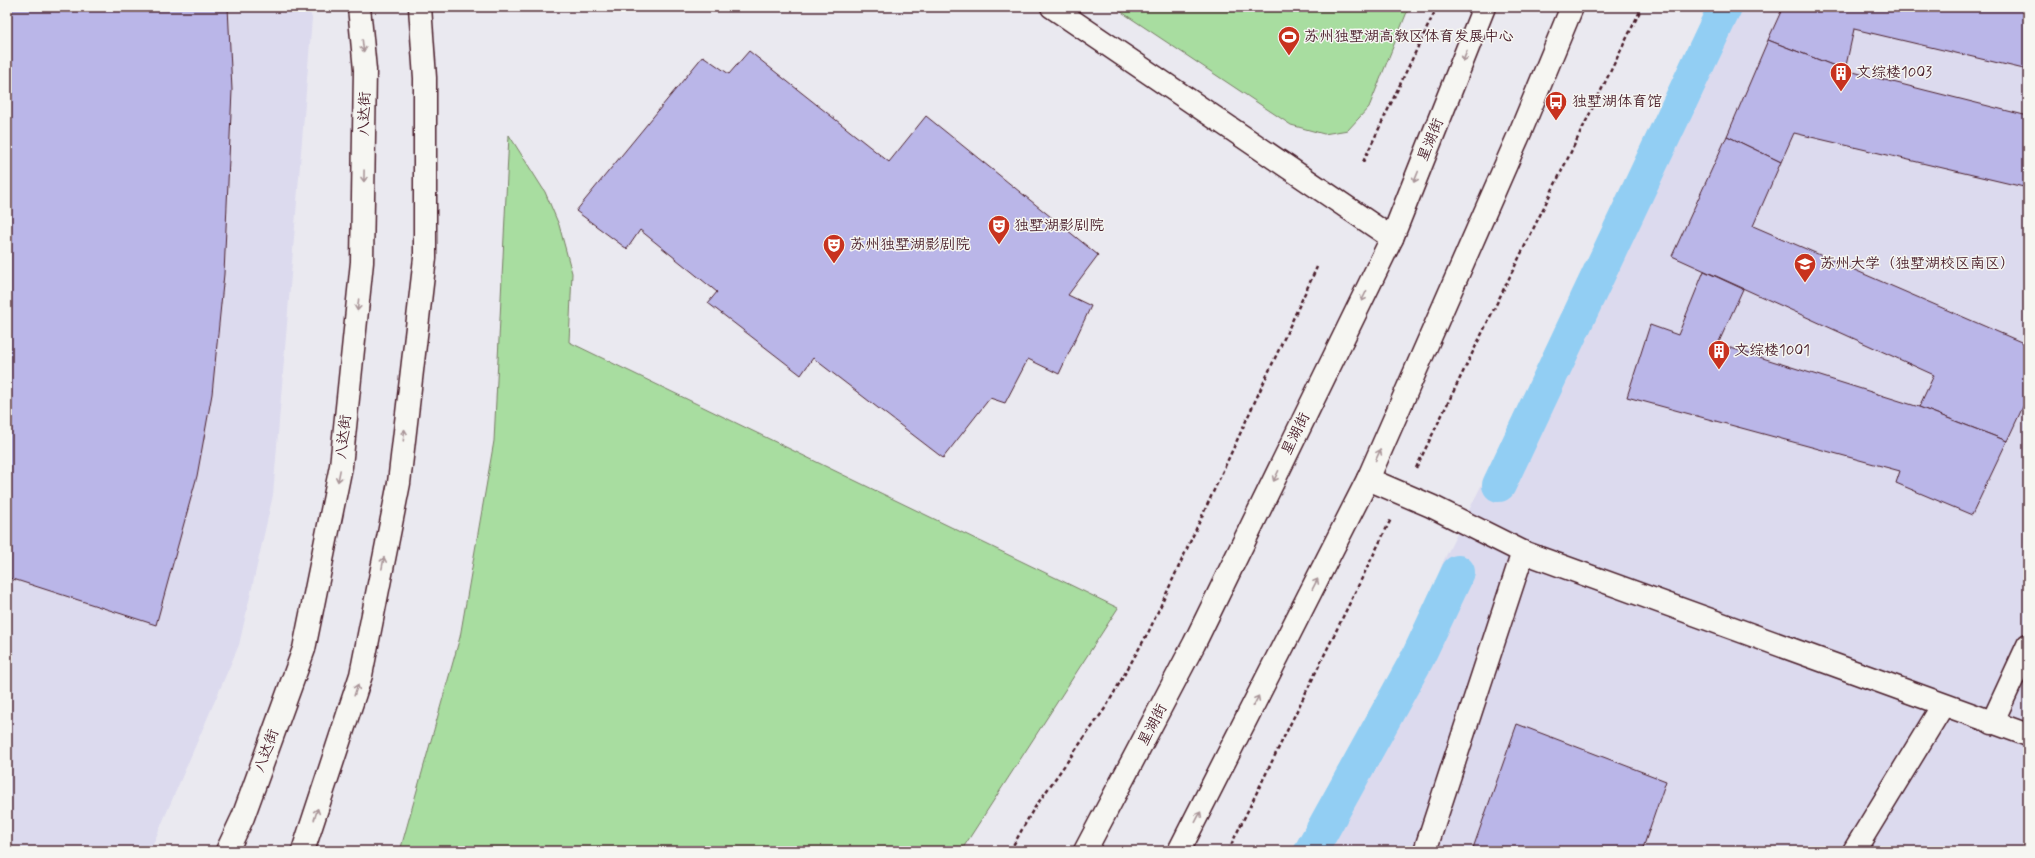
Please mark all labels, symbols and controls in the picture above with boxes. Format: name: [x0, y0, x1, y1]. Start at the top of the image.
sports icon: 苏州独墅湖高教区体育发展中心: [1276, 24, 1302, 57]
place label: 苏州独墅湖高教区体育发展中心: [1304, 27, 1514, 47]
one-way arrow: [359, 39, 367, 52]
one-way arrow: [1460, 50, 1468, 62]
building icon: 文综楼1003: [1828, 60, 1854, 93]
place label: 文综楼1003: [1856, 63, 1932, 83]
bus stop icon: 独墅湖体育馆: [1543, 89, 1569, 122]
street label: 八达街: [355, 91, 375, 137]
place label: 独墅湖体育馆: [1572, 92, 1662, 112]
street label: 星湖街: [1413, 115, 1449, 165]
one-way arrow: [360, 169, 368, 182]
one-way arrow: [1412, 170, 1420, 182]
theatre icon: 独墅湖影剧院: [986, 213, 1012, 246]
place label: 独墅湖影剧院: [1014, 216, 1104, 236]
theatre icon: 苏州独墅湖影剧院: [821, 232, 847, 265]
place label: 苏州独墅湖影剧院: [850, 235, 970, 255]
school or university icon: 苏州大学（独墅湖校区南区）: [1792, 251, 1818, 284]
place label: 苏州大学（独墅湖校区南区）: [1820, 254, 2015, 274]
one-way arrow: [1360, 289, 1367, 301]
one-way arrow: [354, 298, 361, 311]
building icon: 文综楼1001: [1706, 338, 1732, 371]
place label: 文综楼1001: [1734, 341, 1810, 361]
street label: 星湖街: [1277, 409, 1315, 459]
street label: 八达街: [332, 414, 356, 460]
one-way arrow: [400, 429, 408, 442]
one-way arrow: [1375, 450, 1383, 462]
one-way arrow: [334, 469, 342, 482]
one-way arrow: [1272, 469, 1279, 481]
one-way arrow: [379, 557, 387, 570]
one-way arrow: [1312, 579, 1319, 591]
one-way arrow: [353, 684, 360, 697]
one-way arrow: [1253, 695, 1260, 707]
street label: 星湖街: [1134, 700, 1172, 750]
street label: 八达街: [250, 726, 284, 776]
one-way arrow: [312, 808, 320, 820]
one-way arrow: [1195, 811, 1202, 823]

